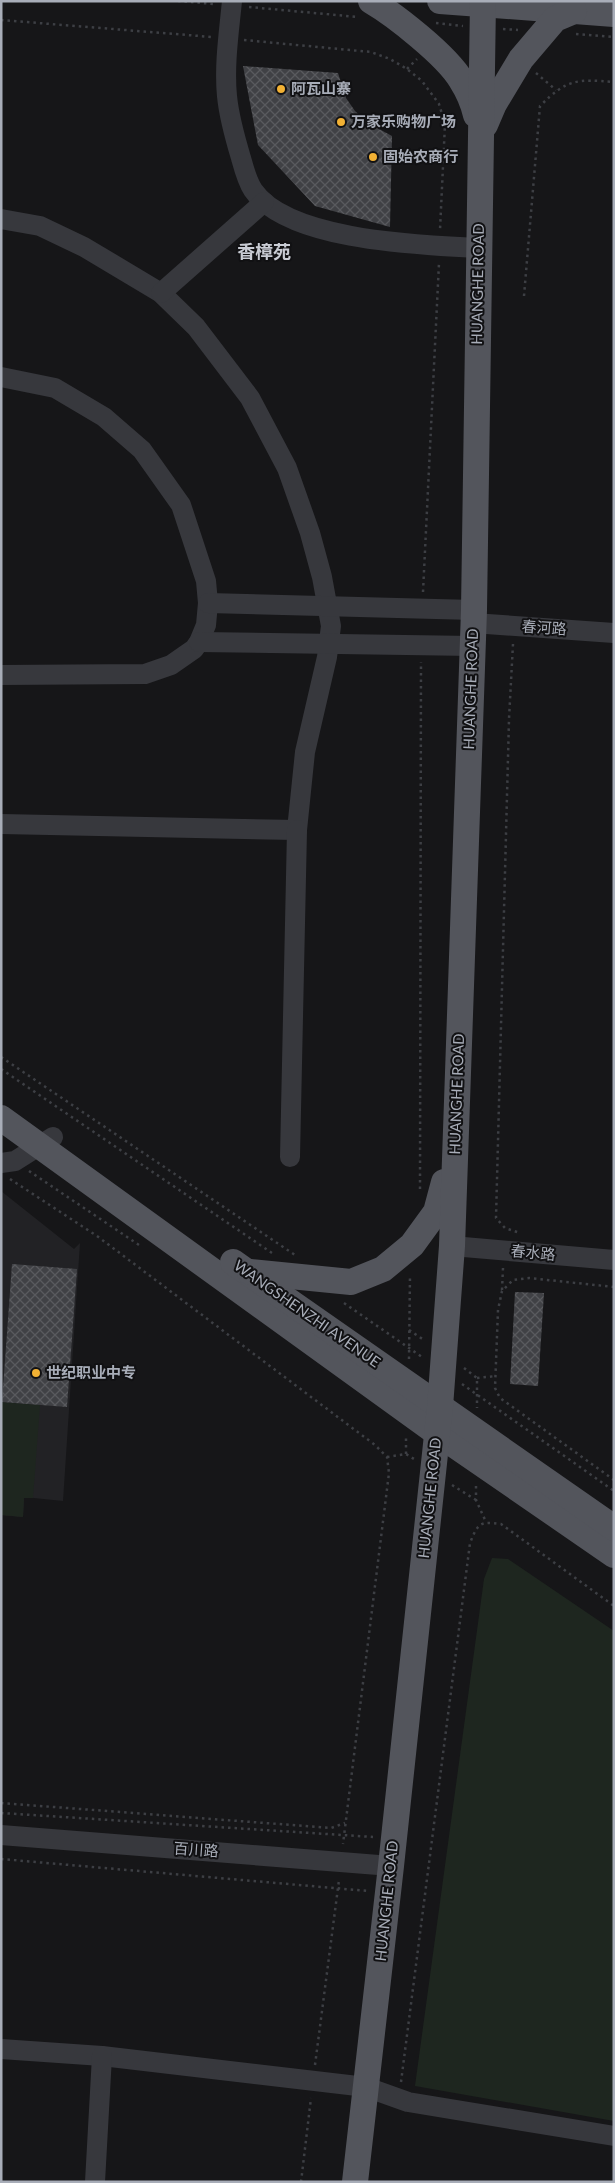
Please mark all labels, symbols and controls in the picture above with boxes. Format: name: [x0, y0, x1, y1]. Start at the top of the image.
place label: 阿瓦山寨: [291, 79, 351, 97]
marker: 阿瓦山寨: [275, 83, 287, 95]
place label: 万家乐购物广场: [351, 112, 456, 130]
marker: 万家乐购物广场: [335, 116, 347, 128]
place label: 固始农商行: [383, 147, 458, 165]
marker: 固始农商行: [367, 151, 379, 163]
street label: HUANGHE ROAD: [467, 223, 487, 345]
district label: 香樟苑: [237, 240, 291, 262]
street label: 春河路: [521, 616, 567, 638]
street label: HUANGHE ROAD: [459, 628, 481, 750]
street label: HUANGHE ROAD: [445, 1033, 467, 1155]
street label: 春水路: [510, 1241, 556, 1263]
street label: WANGSHENZHI AVENUE: [231, 1256, 384, 1371]
place label: 世纪职业中专: [46, 1363, 136, 1381]
marker: 世纪职业中专: [30, 1367, 42, 1379]
street label: HUANGHE ROAD: [414, 1437, 444, 1559]
street label: 百川路: [173, 1838, 219, 1860]
street label: HUANGHE ROAD: [371, 1840, 401, 1962]

